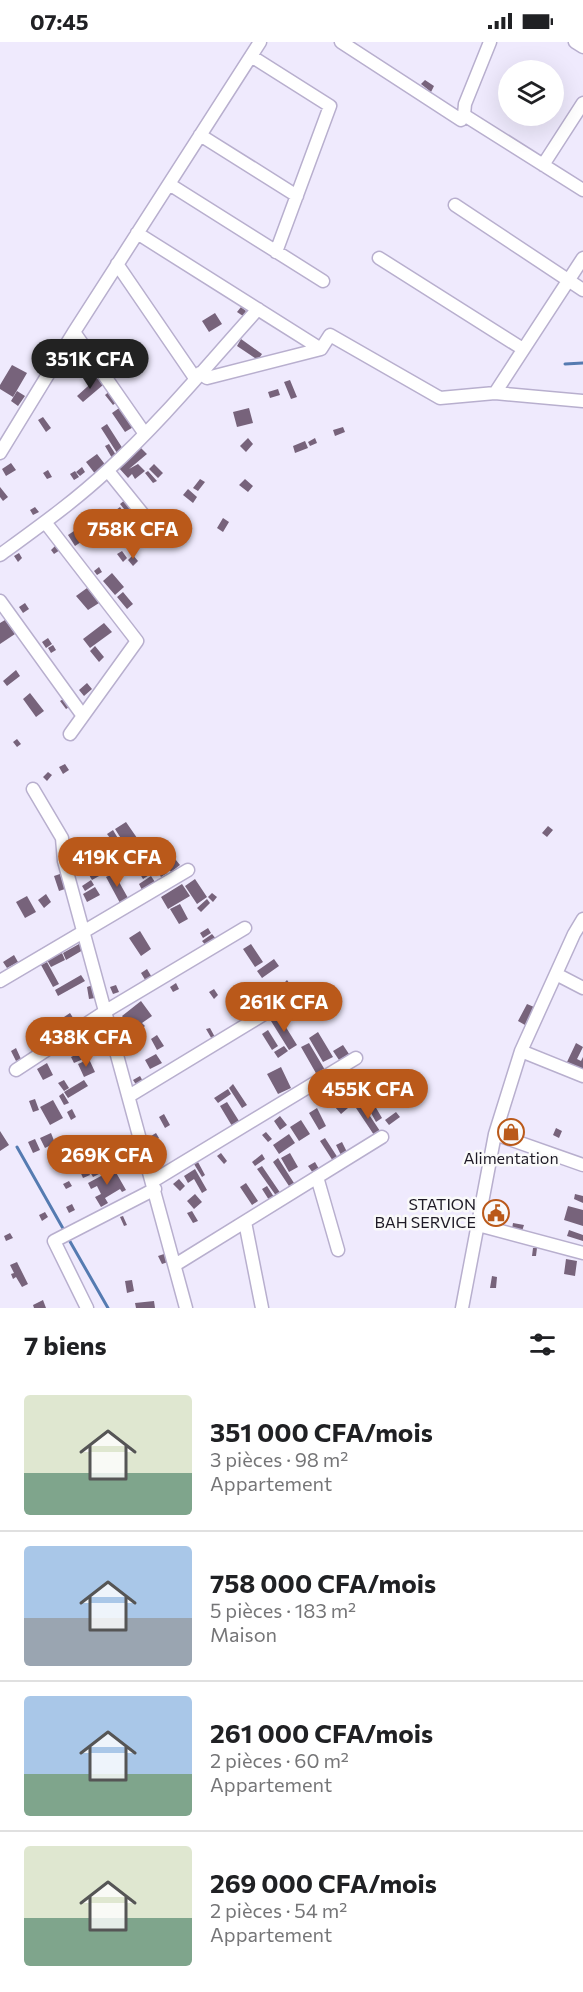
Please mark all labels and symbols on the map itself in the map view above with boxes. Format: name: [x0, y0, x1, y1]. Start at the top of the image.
pin: 351K CFA: [28, 339, 152, 390]
pin: 758K CFA: [71, 509, 195, 560]
pin: 419K CFA: [55, 837, 179, 888]
pin: 261K CFA: [222, 982, 346, 1033]
pin: 438K CFA: [24, 1017, 148, 1068]
pin: 455K CFA: [306, 1069, 430, 1120]
shop icon: Alimentation: [496, 1117, 526, 1147]
pin: 269K CFA: [45, 1135, 169, 1186]
place label: Alimentation: [463, 1148, 559, 1167]
place label: STATION BAH SERVICE: [374, 1194, 476, 1231]
public building icon: STATION BAH SERVICE: [481, 1198, 511, 1228]

